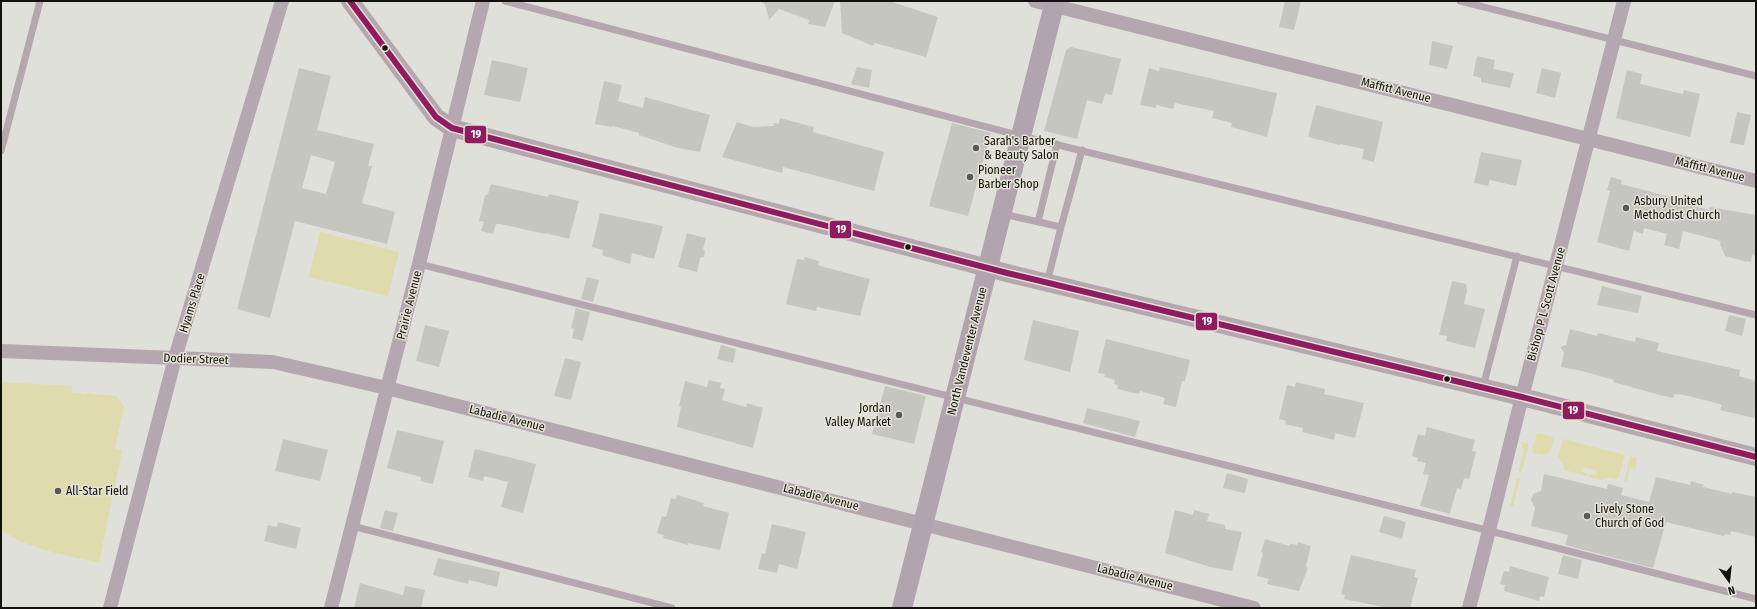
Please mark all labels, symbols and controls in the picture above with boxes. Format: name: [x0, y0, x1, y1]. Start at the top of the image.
unlabelled marker: [380, 43, 390, 53]
street label: Maffitt Avenue: [1360, 75, 1432, 105]
line badge: 19: [464, 125, 487, 144]
text: 19: [471, 128, 481, 141]
place label: Sarah's Barber & Beauty Salon: [984, 134, 1059, 162]
marker: Sarah's Barber & Beauty Salon: [971, 143, 981, 153]
street label: Maffitt Avenue: [1674, 154, 1746, 184]
place label: Pioneer Barber Shop: [978, 163, 1039, 191]
marker: Pioneer Barber Shop: [965, 172, 975, 182]
place label: Asbury United Methodist Church: [1634, 194, 1720, 222]
marker: Asbury United Methodist Church: [1621, 203, 1631, 213]
line badge: 19: [829, 220, 852, 239]
text: 19: [836, 223, 846, 236]
unlabelled marker: [903, 242, 913, 252]
street label: Bishop P L Scott Avenue: [1524, 245, 1568, 363]
street label: Prairie Avenue: [394, 269, 424, 341]
street label: Hyams Place: [176, 271, 208, 334]
street label: North Vandeventer Avenue: [944, 286, 990, 416]
line badge: 19: [1195, 312, 1218, 331]
text: 19: [1202, 315, 1212, 328]
street label: Dodier Street: [163, 351, 229, 367]
unlabelled marker: [1442, 374, 1452, 384]
place label: Jordan Valley Market: [825, 401, 891, 429]
line badge: 19: [1562, 401, 1585, 420]
street label: Labadie Avenue: [468, 402, 546, 434]
text: 19: [1568, 404, 1578, 417]
marker: Jordan Valley Market: [894, 410, 904, 420]
street label: Labadie Avenue: [782, 481, 860, 513]
place label: All-Star Field: [66, 484, 129, 498]
marker: All-Star Field: [53, 486, 63, 496]
place label: Lively Stone Church of God: [1595, 502, 1664, 530]
marker: Lively Stone Church of God: [1582, 511, 1592, 521]
street label: Labadie Avenue: [1096, 561, 1174, 593]
north arrow: [1709, 561, 1749, 601]
text: N: [1727, 583, 1736, 597]

